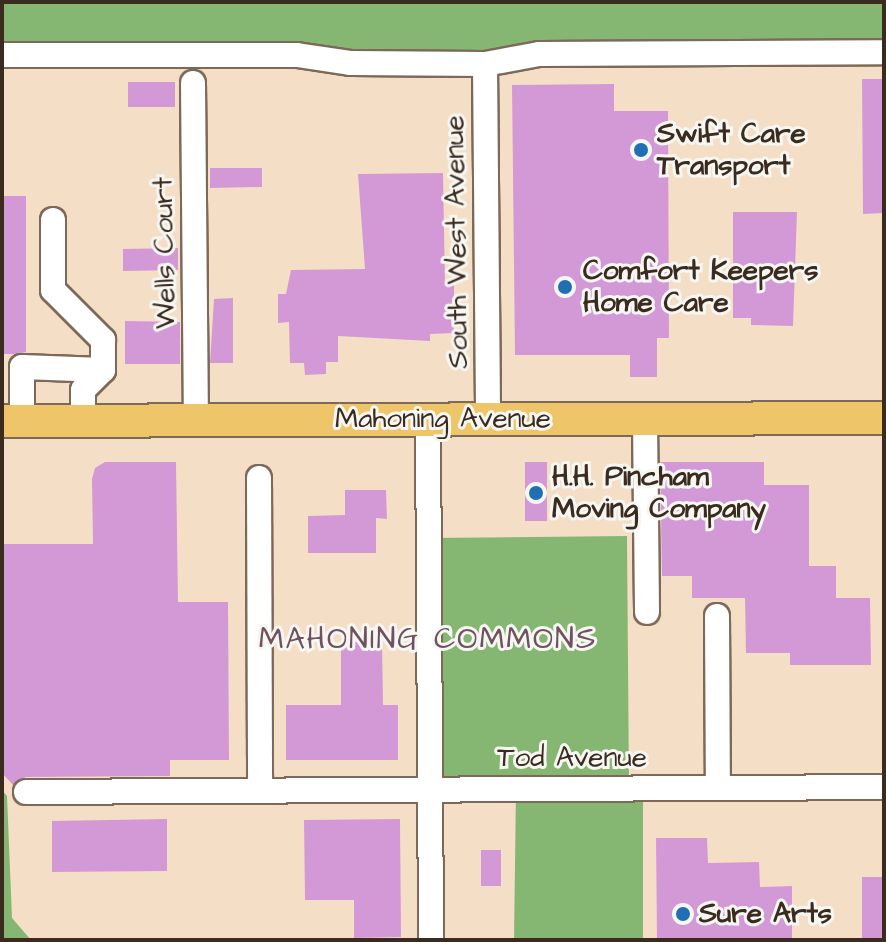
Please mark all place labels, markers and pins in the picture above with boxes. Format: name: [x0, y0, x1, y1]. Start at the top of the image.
place label: Swift Care Transport: [657, 117, 806, 183]
marker: Swift Care Transport: [632, 141, 650, 159]
place label: Comfort Keepers Home Care: [583, 254, 818, 320]
marker: Comfort Keepers Home Care: [554, 276, 576, 298]
place label: H.H. Pincham Moving Company: [552, 460, 766, 526]
marker: H.H. Pincham Moving Company: [527, 484, 545, 502]
place label: Sure Arts: [699, 897, 832, 931]
marker: Sure Arts: [674, 905, 692, 923]

